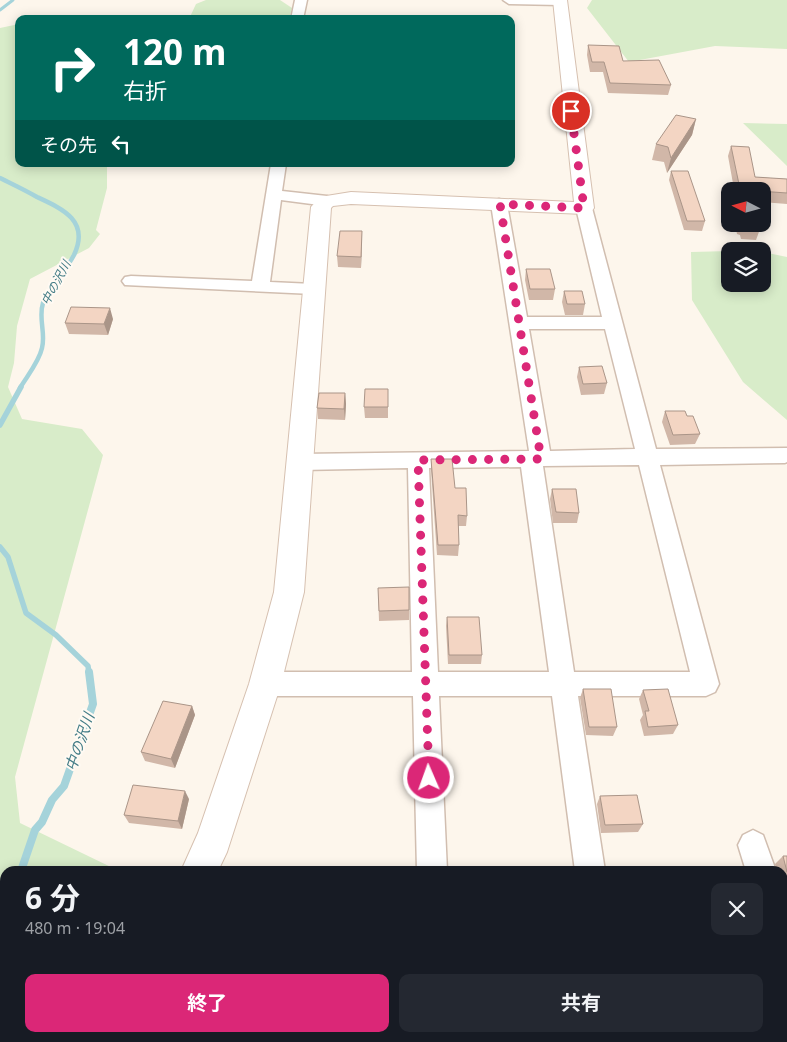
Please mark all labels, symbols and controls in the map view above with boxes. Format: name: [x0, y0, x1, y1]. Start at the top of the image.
text: 120 m: [123, 28, 226, 75]
icon: right: [40, 35, 105, 100]
text: 右折: [123, 75, 167, 105]
pin: [550, 90, 592, 132]
icon: arrive: [557, 97, 585, 125]
icon: left: [107, 130, 135, 158]
text: その先: [40, 132, 97, 158]
north arrow: [721, 182, 771, 232]
map controls: [721, 182, 771, 292]
button: layers: [721, 242, 771, 292]
water label: 中の沢川: [37, 256, 75, 308]
water label: 中の沢川: [60, 708, 99, 773]
position arrow: [402, 751, 454, 803]
text: 6 分: [25, 877, 80, 918]
button: close: [711, 883, 763, 935]
text: 480 m · 19:04: [25, 917, 125, 939]
button: 終了: [25, 974, 389, 1032]
button: 共有: [399, 974, 763, 1032]

